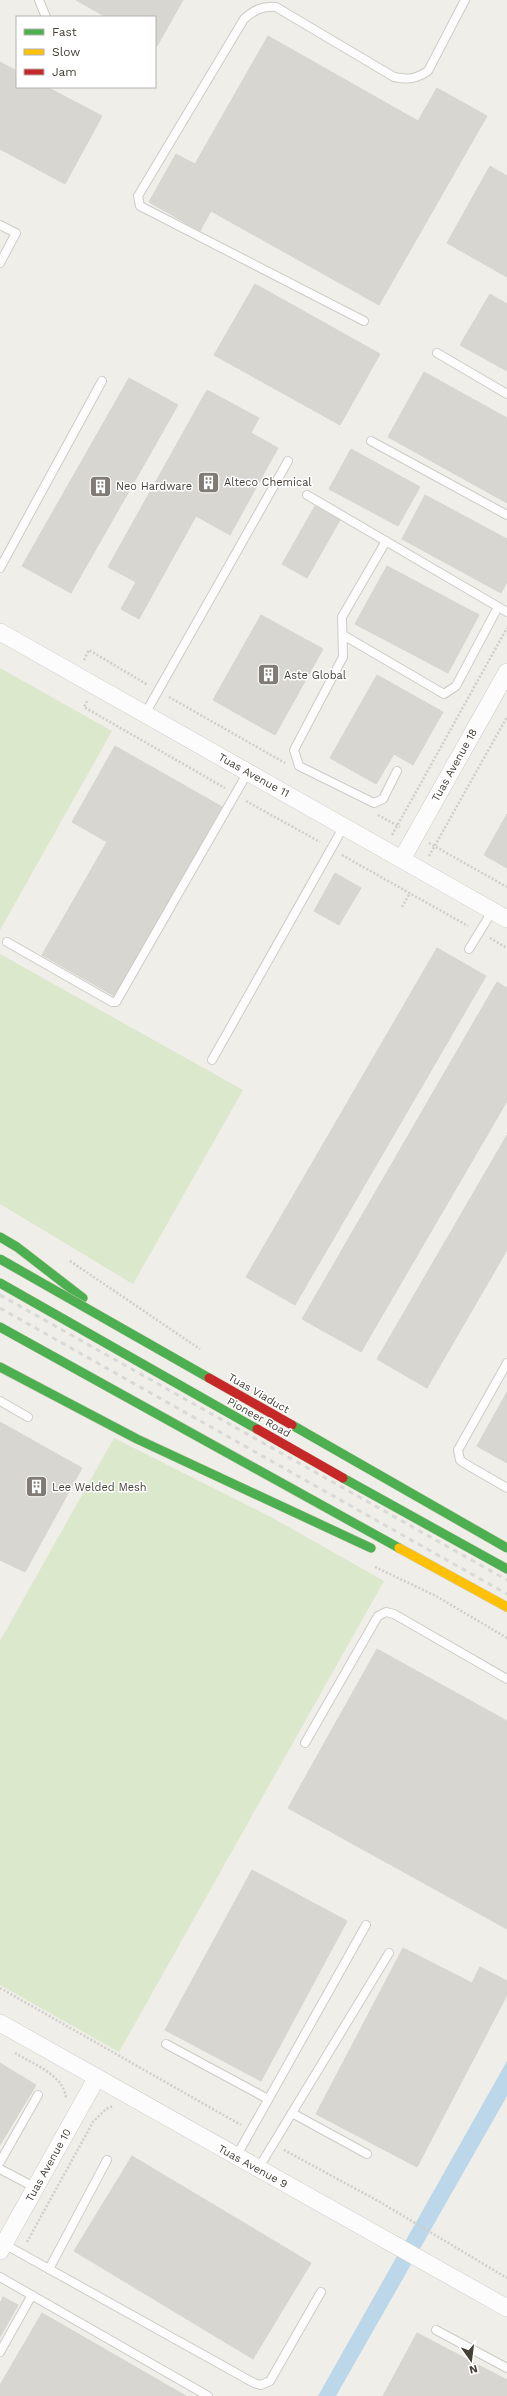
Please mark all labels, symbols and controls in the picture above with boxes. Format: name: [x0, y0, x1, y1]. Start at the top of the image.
legend: [16, 16, 156, 88]
text: Fast: [52, 25, 77, 39]
text: Slow: [52, 45, 80, 59]
text: Jam: [52, 65, 77, 79]
building icon: Alteco Chemical: [195, 469, 221, 495]
building icon: Neo Hardware: [87, 473, 113, 499]
place label: Alteco Chemical: [224, 476, 312, 489]
place label: Neo Hardware: [116, 480, 192, 493]
building icon: Aste Global: [255, 662, 281, 688]
place label: Aste Global: [284, 669, 347, 682]
street label: Tuas Avenue 18: [429, 726, 480, 804]
street label: Tuas Avenue 11: [216, 751, 291, 800]
street label: Tuas Viaduct: [226, 1371, 292, 1416]
street label: Pioneer Road: [225, 1395, 293, 1440]
building icon: Lee Welded Mesh: [23, 1474, 49, 1500]
place label: Lee Welded Mesh: [52, 1481, 147, 1494]
street label: Tuas Avenue 10: [23, 2126, 74, 2204]
street label: Tuas Avenue 9: [216, 2142, 290, 2191]
north arrow: [451, 2340, 491, 2380]
text: N: [468, 2362, 479, 2377]

